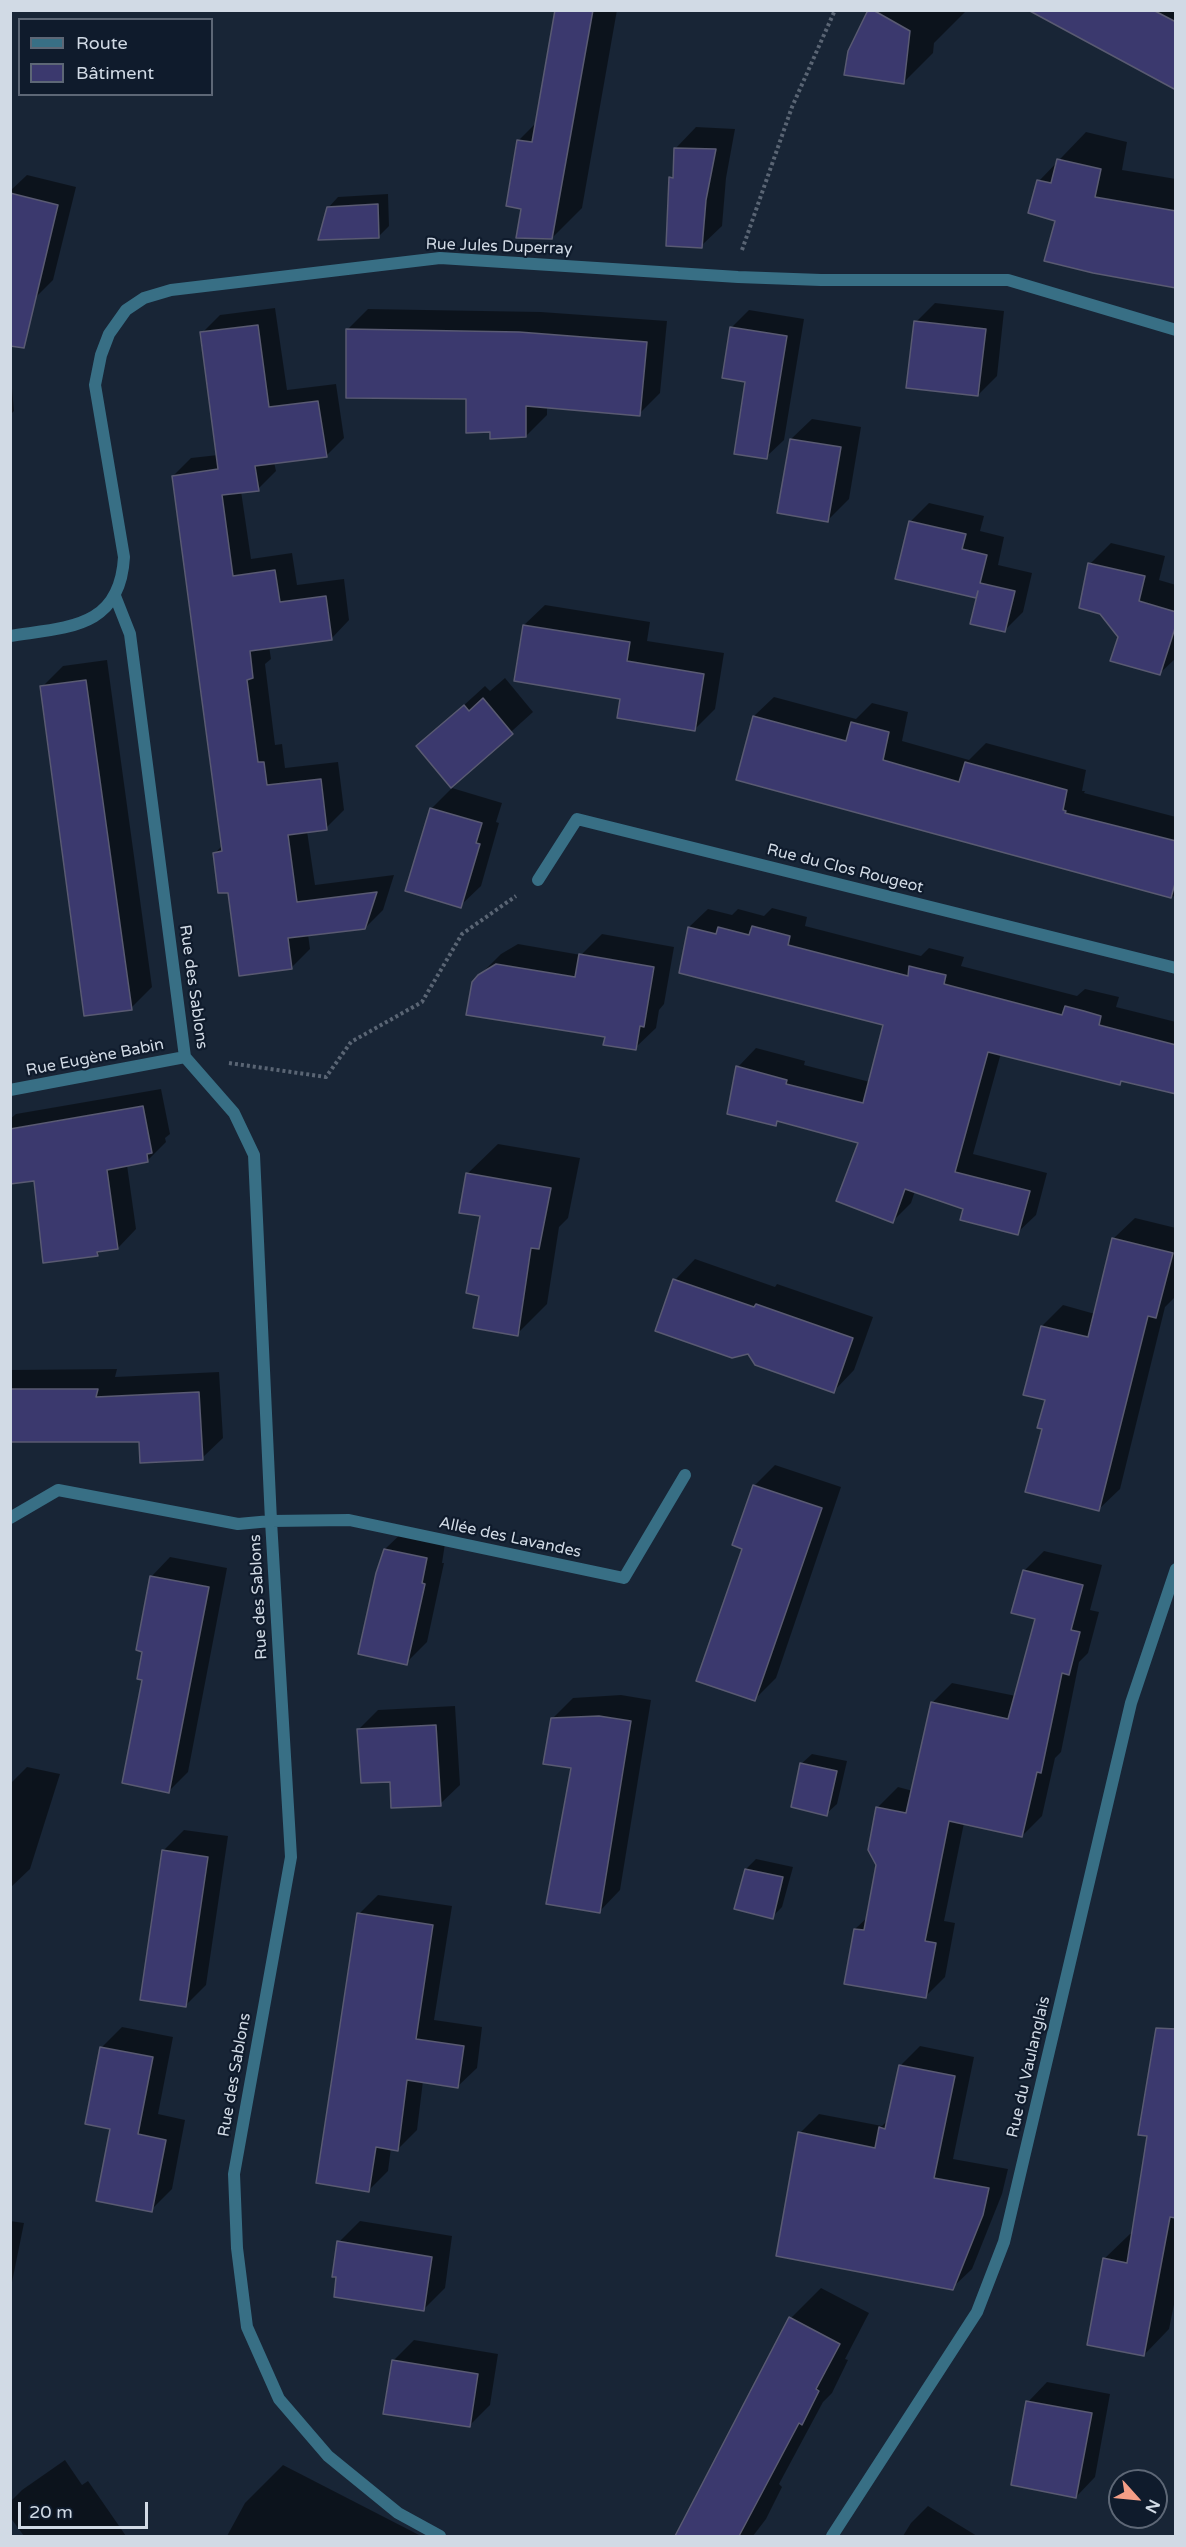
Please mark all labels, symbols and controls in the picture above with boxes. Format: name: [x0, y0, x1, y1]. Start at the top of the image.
legend: [18, 18, 213, 96]
text: Route: [76, 32, 128, 54]
text: Bâtiment: [76, 62, 154, 84]
street label: Rue Jules Duperray: [425, 235, 573, 259]
street label: Rue du Clos Rougeot: [765, 840, 925, 898]
street label: Rue des Sablons: [175, 924, 211, 1050]
street label: Rue Eugène Babin: [24, 1035, 166, 1081]
street label: Allée des Lavandes: [437, 1514, 583, 1562]
street label: Rue des Sablons: [246, 1534, 272, 1660]
street label: Rue du Vaulanglais: [1003, 1994, 1055, 2140]
street label: Rue des Sablons: [215, 2012, 255, 2138]
north arrow: [1108, 2469, 1168, 2529]
scale bar: [21, 2490, 152, 2528]
text: N: [1140, 2496, 1164, 2517]
text: 20 m: [29, 2501, 73, 2523]

